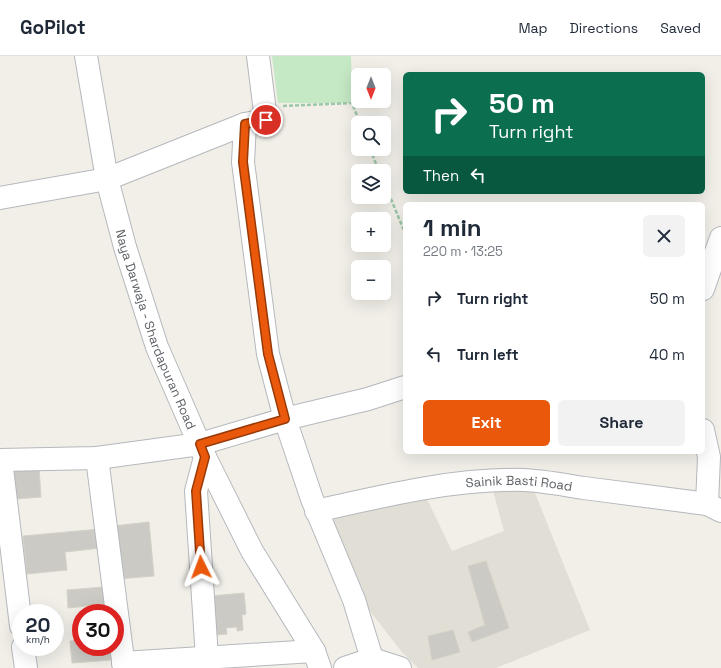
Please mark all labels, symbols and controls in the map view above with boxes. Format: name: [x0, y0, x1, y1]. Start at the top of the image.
text: GoPilot: [20, 15, 86, 40]
text: Map: [518, 19, 548, 37]
text: Directions: [570, 19, 638, 37]
text: Saved: [660, 19, 701, 37]
north arrow: [351, 68, 391, 108]
map controls: [351, 68, 391, 300]
text: 50 m: [489, 85, 555, 121]
icon: right: [423, 88, 475, 140]
pin: [249, 103, 283, 137]
icon: arrive: [255, 109, 277, 131]
button: search: [351, 116, 391, 156]
text: Turn right: [489, 120, 573, 143]
button: layers: [351, 164, 391, 204]
icon: left: [467, 164, 489, 186]
text: Then: [423, 166, 459, 185]
button: +: [351, 212, 391, 252]
text: 1 min: [423, 212, 482, 243]
button: close: [643, 215, 685, 257]
street label: Naya Darwaja - Shardapuran Road: [112, 227, 200, 432]
text: 220 m · 13:25: [423, 243, 503, 260]
button: −: [351, 260, 391, 300]
icon: right: [423, 287, 445, 309]
text: Turn right: [457, 289, 528, 308]
text: 50 m: [650, 289, 685, 308]
icon: left: [423, 343, 445, 365]
text: Turn left: [457, 345, 519, 364]
text: 40 m: [649, 345, 685, 364]
button: Exit: [423, 400, 550, 446]
button: Share: [558, 400, 685, 446]
street label: Sainik Basti Road: [465, 472, 574, 495]
position arrow: [180, 546, 222, 588]
speed limit sign: 30: [72, 604, 124, 656]
text: 20: [26, 612, 50, 638]
text: km/h: [26, 633, 50, 646]

